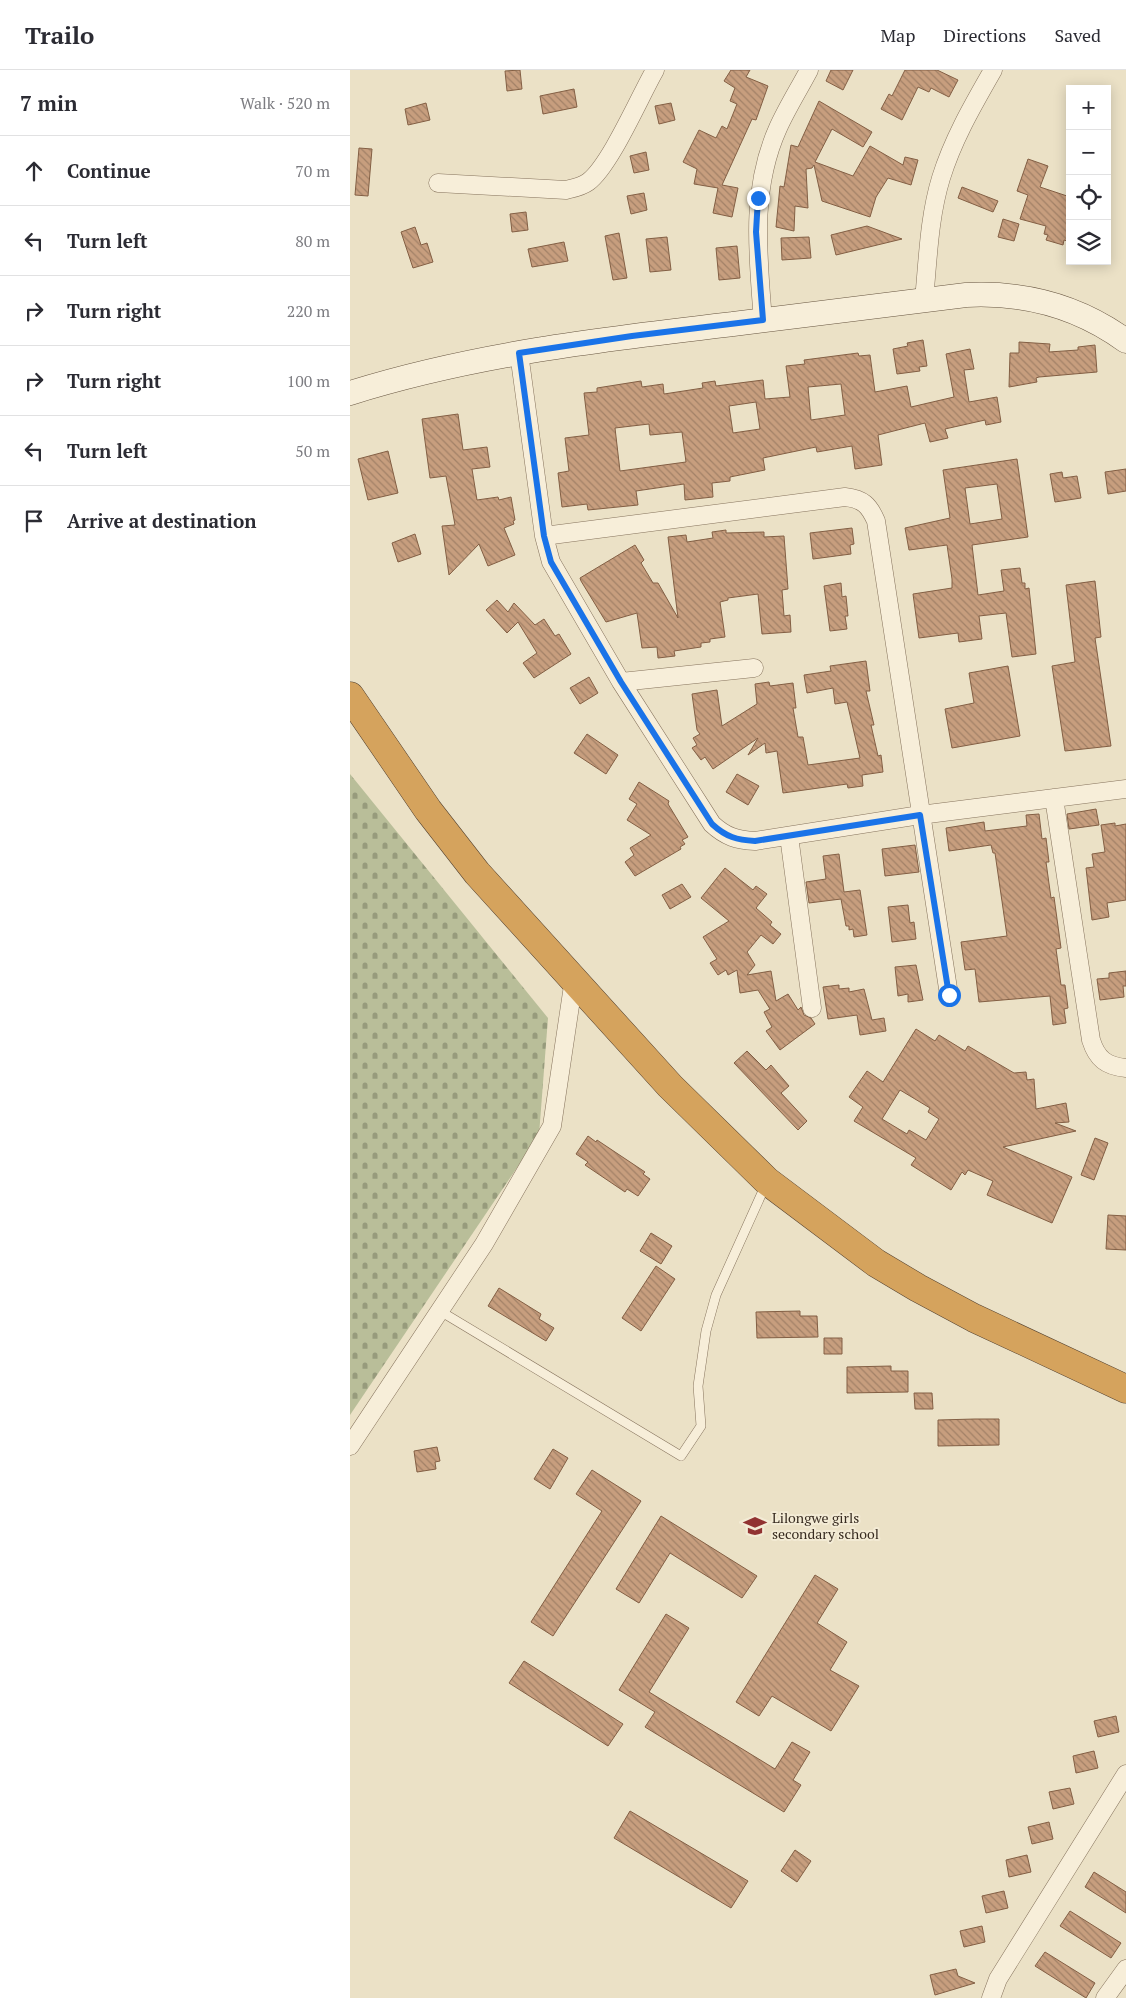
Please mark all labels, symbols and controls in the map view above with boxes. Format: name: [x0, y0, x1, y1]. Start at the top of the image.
text: Trailo: [25, 19, 94, 51]
text: Map: [880, 23, 915, 47]
text: Directions: [943, 23, 1026, 47]
text: Saved: [1054, 23, 1101, 47]
map controls: [1066, 85, 1111, 265]
button: +: [1066, 85, 1111, 130]
text: 7 min: [20, 89, 77, 117]
text: Walk · 520 m: [240, 92, 330, 114]
button: −: [1066, 130, 1111, 175]
icon: ahead: [20, 157, 48, 185]
text: Continue: [67, 158, 151, 183]
text: 70 m: [295, 160, 330, 182]
button: locate: [1066, 175, 1111, 220]
route end: [747, 187, 770, 210]
button: layers: [1066, 220, 1111, 265]
icon: left: [20, 227, 48, 255]
text: Turn left: [67, 228, 148, 253]
text: 80 m: [295, 230, 330, 252]
icon: right: [20, 297, 48, 325]
text: Turn right: [67, 298, 161, 323]
text: 220 m: [287, 300, 330, 322]
icon: right: [20, 367, 48, 395]
text: Turn right: [67, 368, 161, 393]
text: 100 m: [287, 370, 330, 392]
icon: left: [20, 437, 48, 465]
text: Turn left: [67, 438, 148, 463]
text: 50 m: [295, 440, 330, 462]
icon: arrive: [20, 507, 48, 535]
text: Arrive at destination: [67, 508, 256, 533]
route start: [938, 984, 961, 1007]
place label: Lilongwe girls secondary school: [772, 1508, 879, 1543]
school or university icon: Lilongwe girls secondary school: [742, 1513, 768, 1539]

